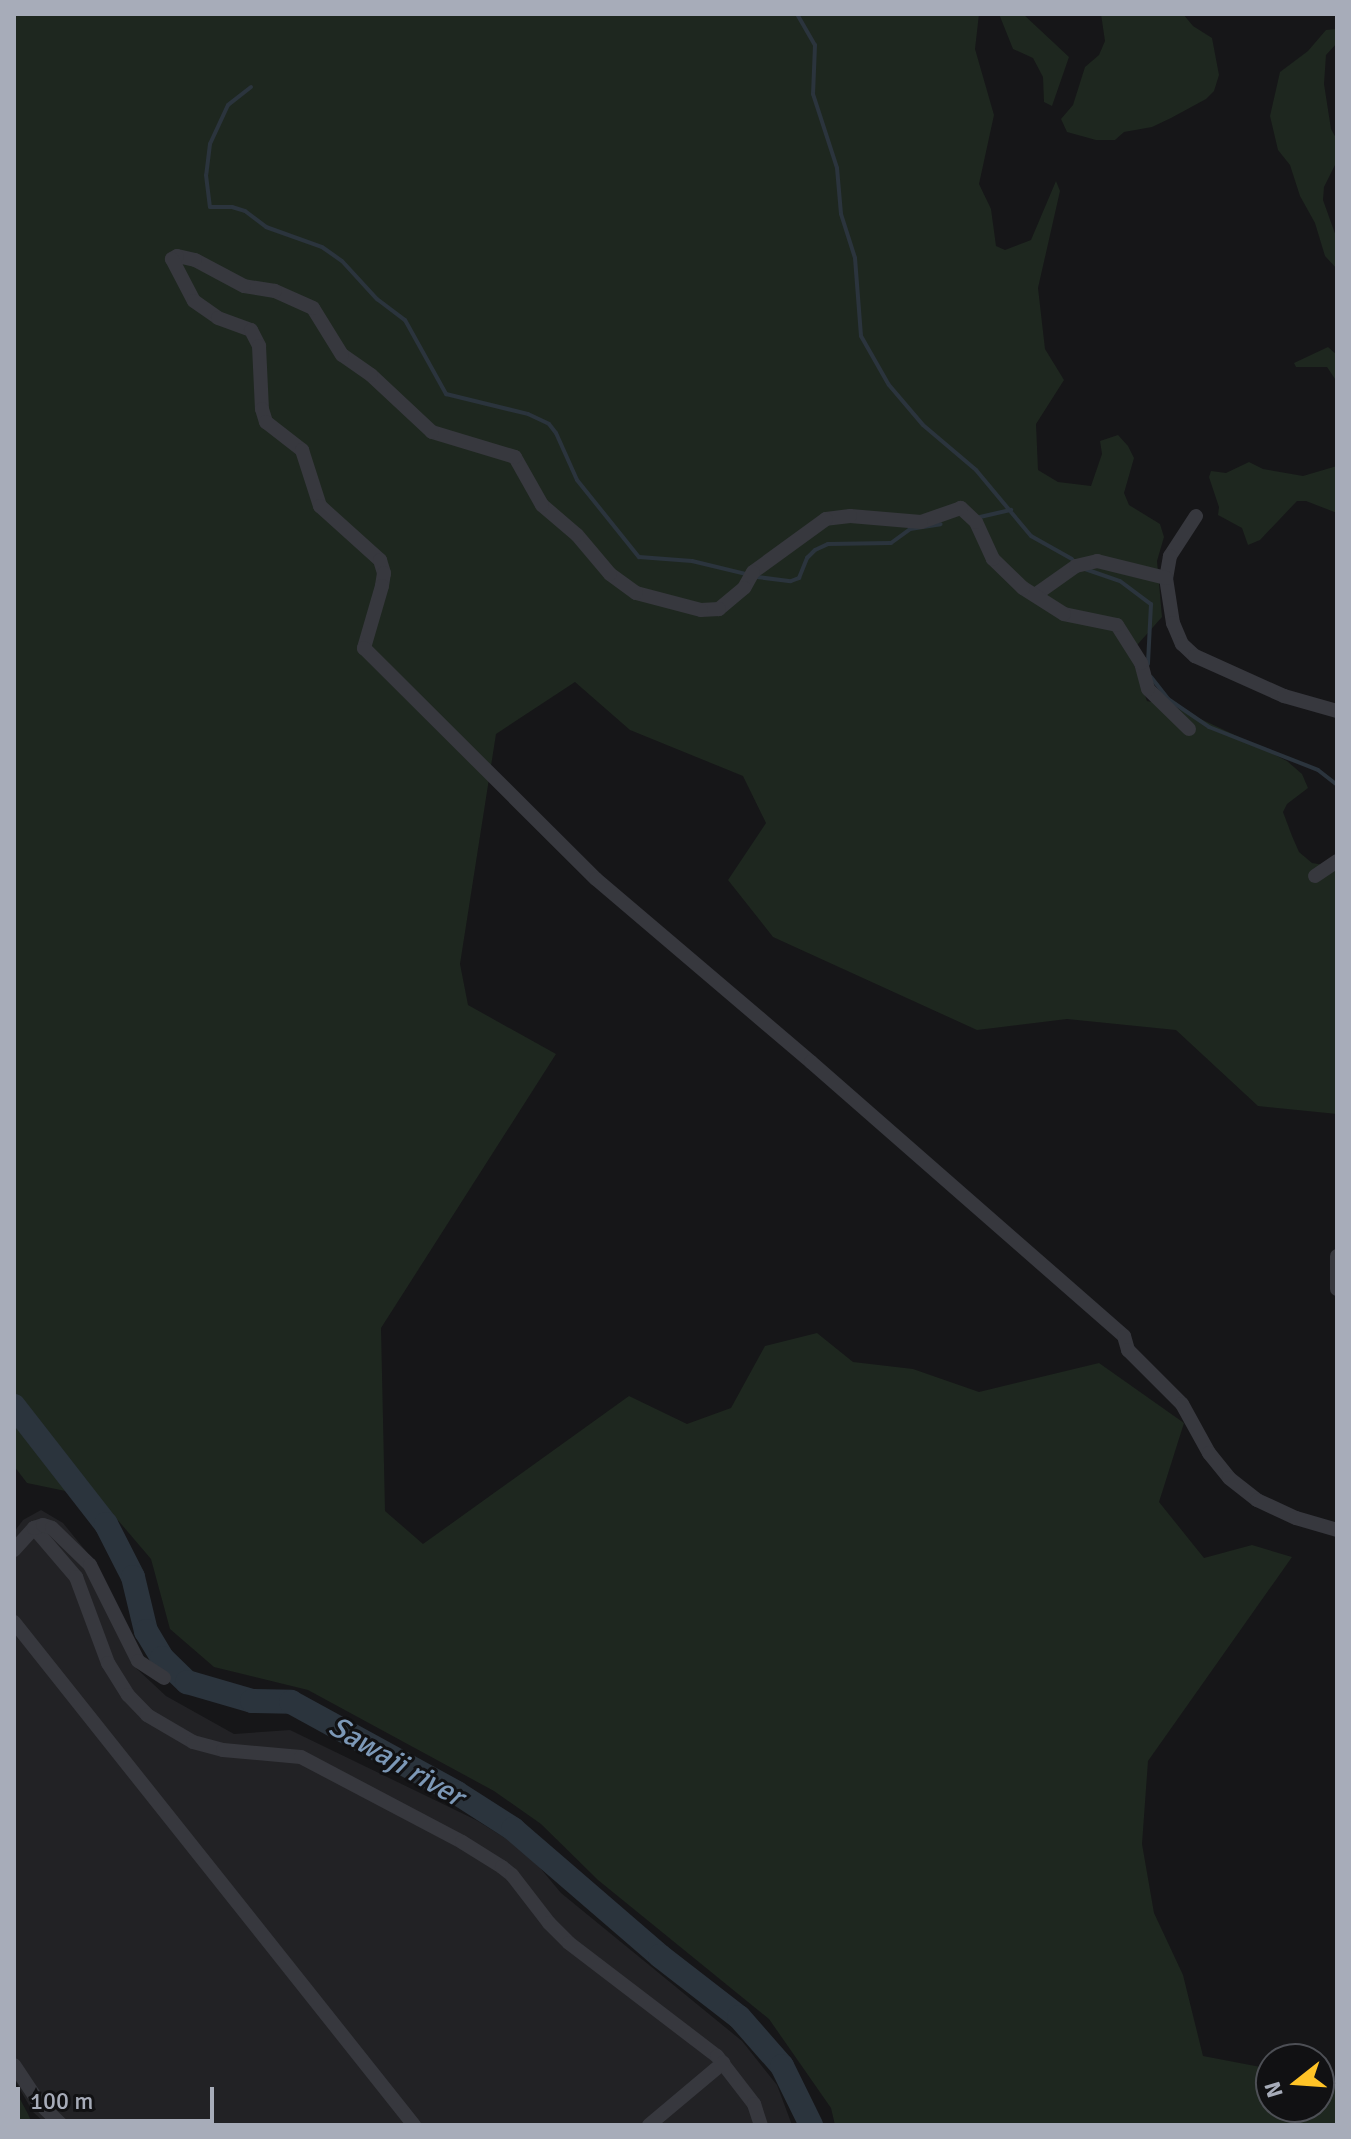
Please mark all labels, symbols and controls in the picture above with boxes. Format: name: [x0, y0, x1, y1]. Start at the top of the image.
water label: Sawaji river: [322, 1709, 470, 1815]
north arrow: [1255, 2043, 1335, 2123]
scale bar: [20, 2071, 218, 2121]
text: N: [1258, 2078, 1289, 2101]
text: 100 m: [30, 2086, 93, 2116]

